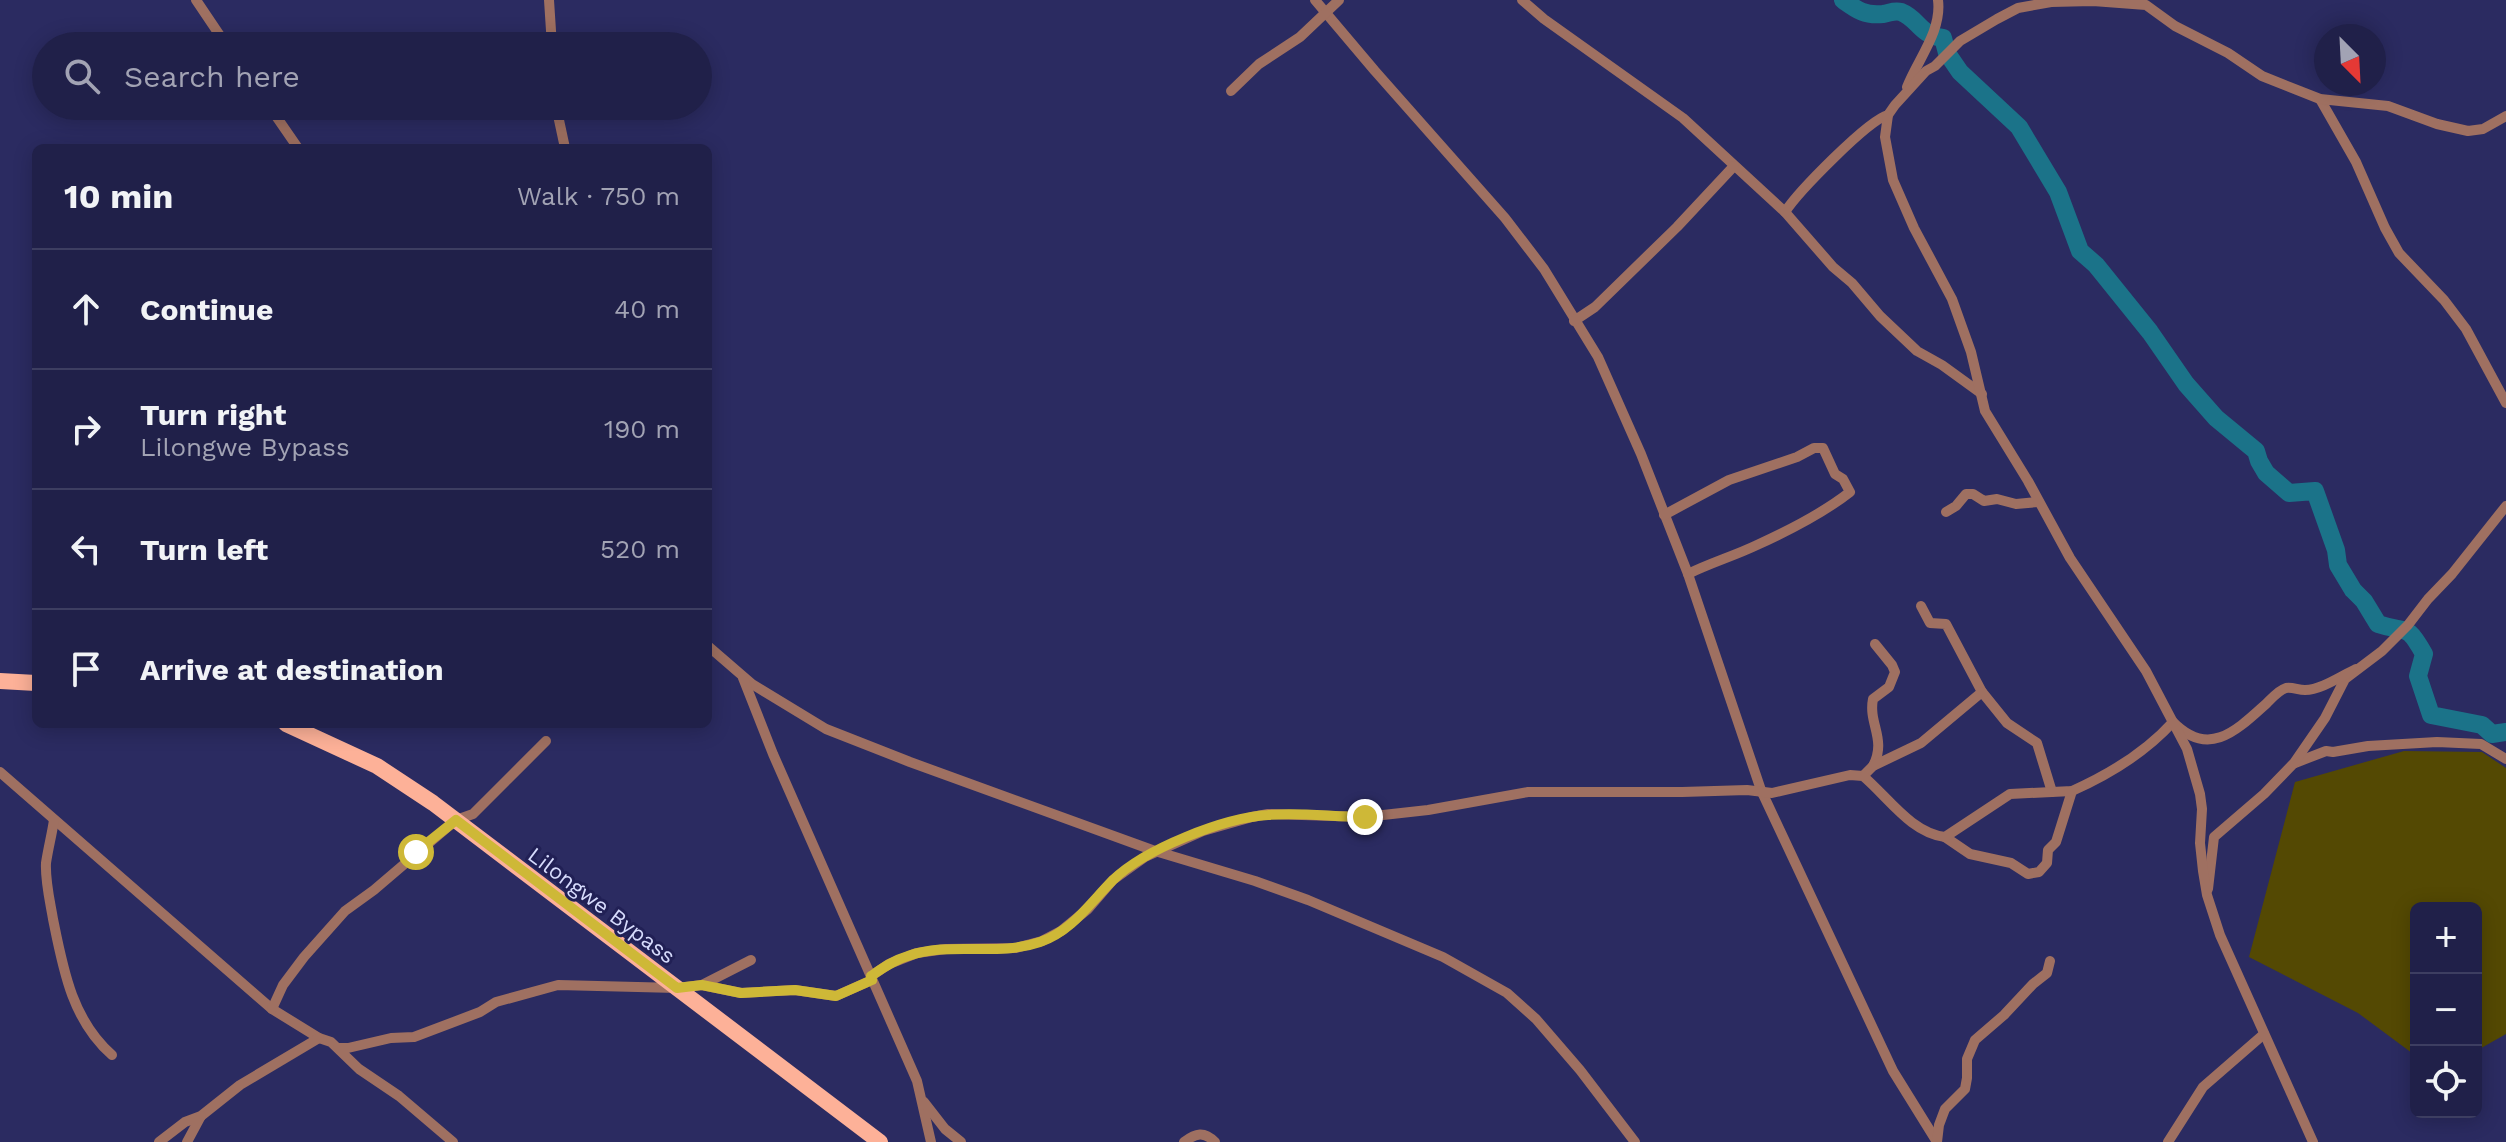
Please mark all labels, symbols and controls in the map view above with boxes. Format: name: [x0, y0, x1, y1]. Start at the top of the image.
north arrow: [2314, 24, 2386, 96]
search box: [32, 32, 712, 120]
icon: search: [60, 54, 104, 98]
text: Search here: [124, 59, 300, 94]
text: 10 min: [64, 176, 173, 216]
text: Walk · 750 m: [517, 181, 680, 211]
icon: ahead: [64, 287, 108, 331]
text: Continue: [140, 292, 273, 327]
text: 40 m: [614, 294, 680, 324]
text: Turn right: [140, 397, 286, 432]
icon: right: [64, 407, 108, 451]
text: 190 m: [604, 414, 680, 444]
text: Lilongwe Bypass: [140, 432, 350, 462]
icon: left: [64, 527, 108, 571]
text: Turn left: [140, 532, 268, 567]
text: 520 m: [600, 534, 680, 564]
icon: arrive: [64, 647, 108, 691]
text: Arrive at destination: [140, 652, 444, 687]
route end: [1347, 799, 1383, 835]
route start: [398, 834, 434, 870]
street label: Lilongwe Bypass: [523, 842, 680, 969]
map controls: [2410, 902, 2482, 1118]
button: +: [2410, 902, 2482, 974]
button: −: [2410, 974, 2482, 1046]
button: locate: [2410, 1046, 2482, 1118]

